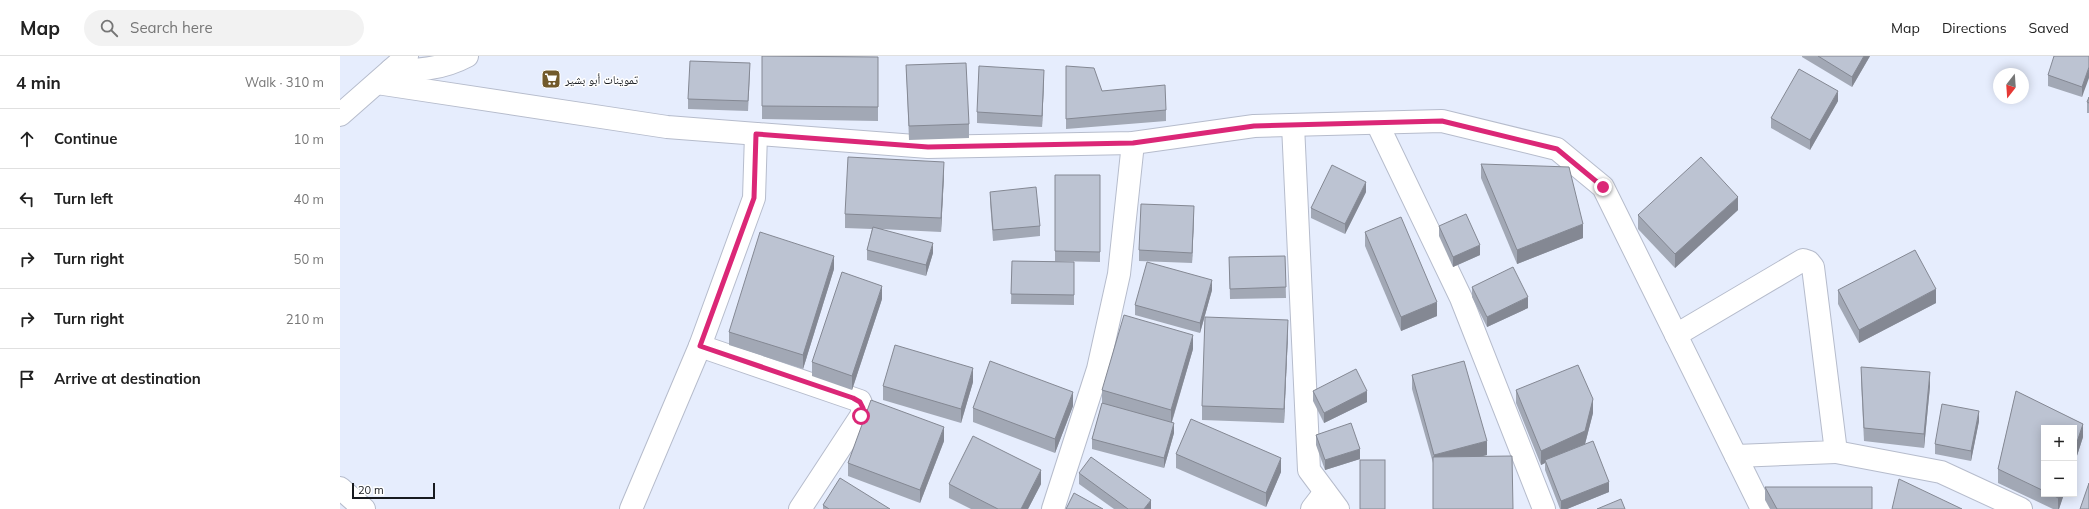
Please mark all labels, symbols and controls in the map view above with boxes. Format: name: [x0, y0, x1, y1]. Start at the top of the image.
search box: [84, 10, 364, 46]
text: Map: [20, 16, 60, 40]
icon: search: [98, 17, 120, 39]
text: Search here: [130, 18, 213, 37]
text: Map: [1891, 19, 1920, 37]
text: Directions: [1942, 19, 2007, 37]
text: Saved: [2029, 19, 2069, 37]
supermarket icon: تموينات أبو بشير: [540, 68, 562, 90]
north arrow: [1993, 68, 2029, 104]
text: 4 min: [16, 72, 61, 93]
place label: تموينات أبو بشير: [564, 72, 639, 87]
text: Walk · 310 m: [245, 74, 324, 90]
icon: ahead: [16, 128, 38, 150]
text: Continue: [54, 129, 117, 148]
text: 10 m: [294, 131, 324, 147]
route end: [1594, 178, 1612, 196]
icon: left: [16, 188, 38, 210]
text: Turn left: [54, 189, 113, 208]
text: 40 m: [294, 191, 324, 207]
icon: right: [16, 248, 38, 270]
text: Turn right: [54, 249, 124, 268]
text: 50 m: [294, 251, 324, 267]
icon: right: [16, 308, 38, 330]
text: Turn right: [54, 309, 124, 328]
text: 210 m: [286, 311, 324, 327]
icon: arrive: [16, 368, 38, 390]
text: Arrive at destination: [54, 369, 201, 388]
route start: [852, 407, 870, 425]
map controls: [2041, 425, 2077, 497]
button: +: [2041, 425, 2077, 461]
button: −: [2041, 461, 2077, 497]
scale bar: [352, 481, 435, 500]
text: 20 m: [358, 483, 384, 497]

